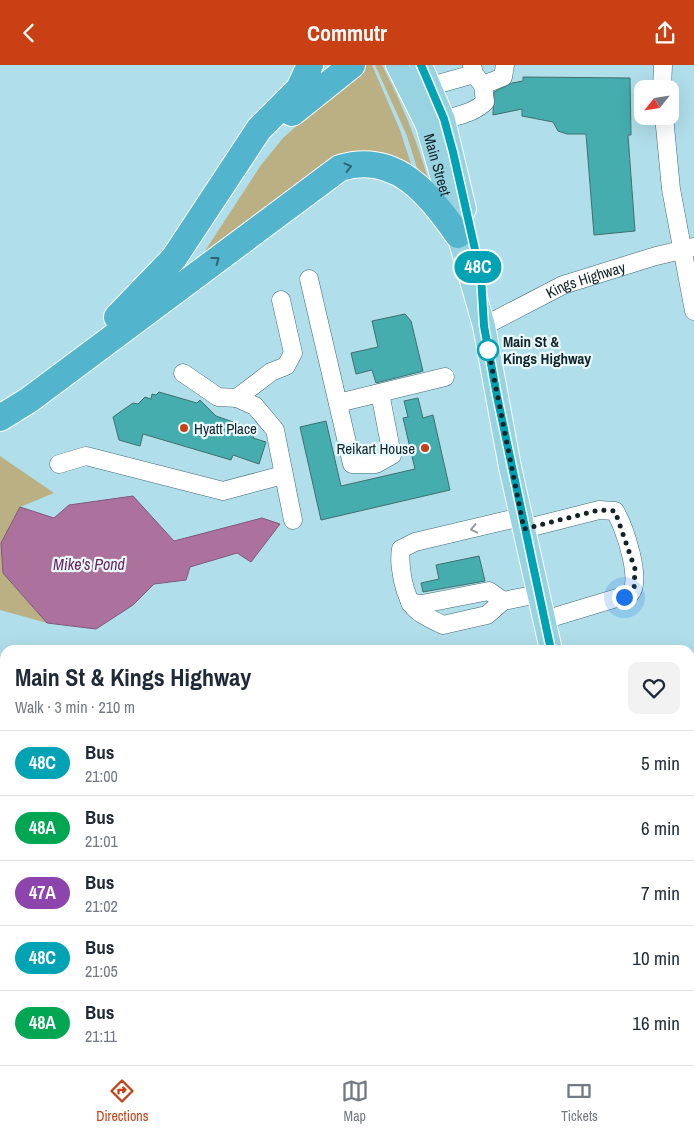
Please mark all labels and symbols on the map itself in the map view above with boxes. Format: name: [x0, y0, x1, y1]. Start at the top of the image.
north arrow: [634, 80, 679, 125]
street label: Main Street: [419, 131, 457, 199]
one-way arrow: [344, 162, 353, 173]
line badge: 48C: [449, 251, 507, 283]
street label: Kings Highway: [542, 256, 628, 303]
one-way arrow: [210, 257, 220, 266]
place label: Main St & Kings Highway: [503, 331, 591, 369]
marker: Main St & Kings Highway: [477, 339, 499, 361]
place label: Hyatt Place: [194, 418, 257, 439]
marker: Hyatt Place: [178, 422, 190, 434]
place label: Reikart House: [336, 438, 415, 459]
marker: Reikart House: [419, 442, 431, 454]
one-way arrow: [469, 523, 478, 534]
water label: Mike's Pond: [53, 553, 126, 575]
your location: [612, 585, 637, 610]

